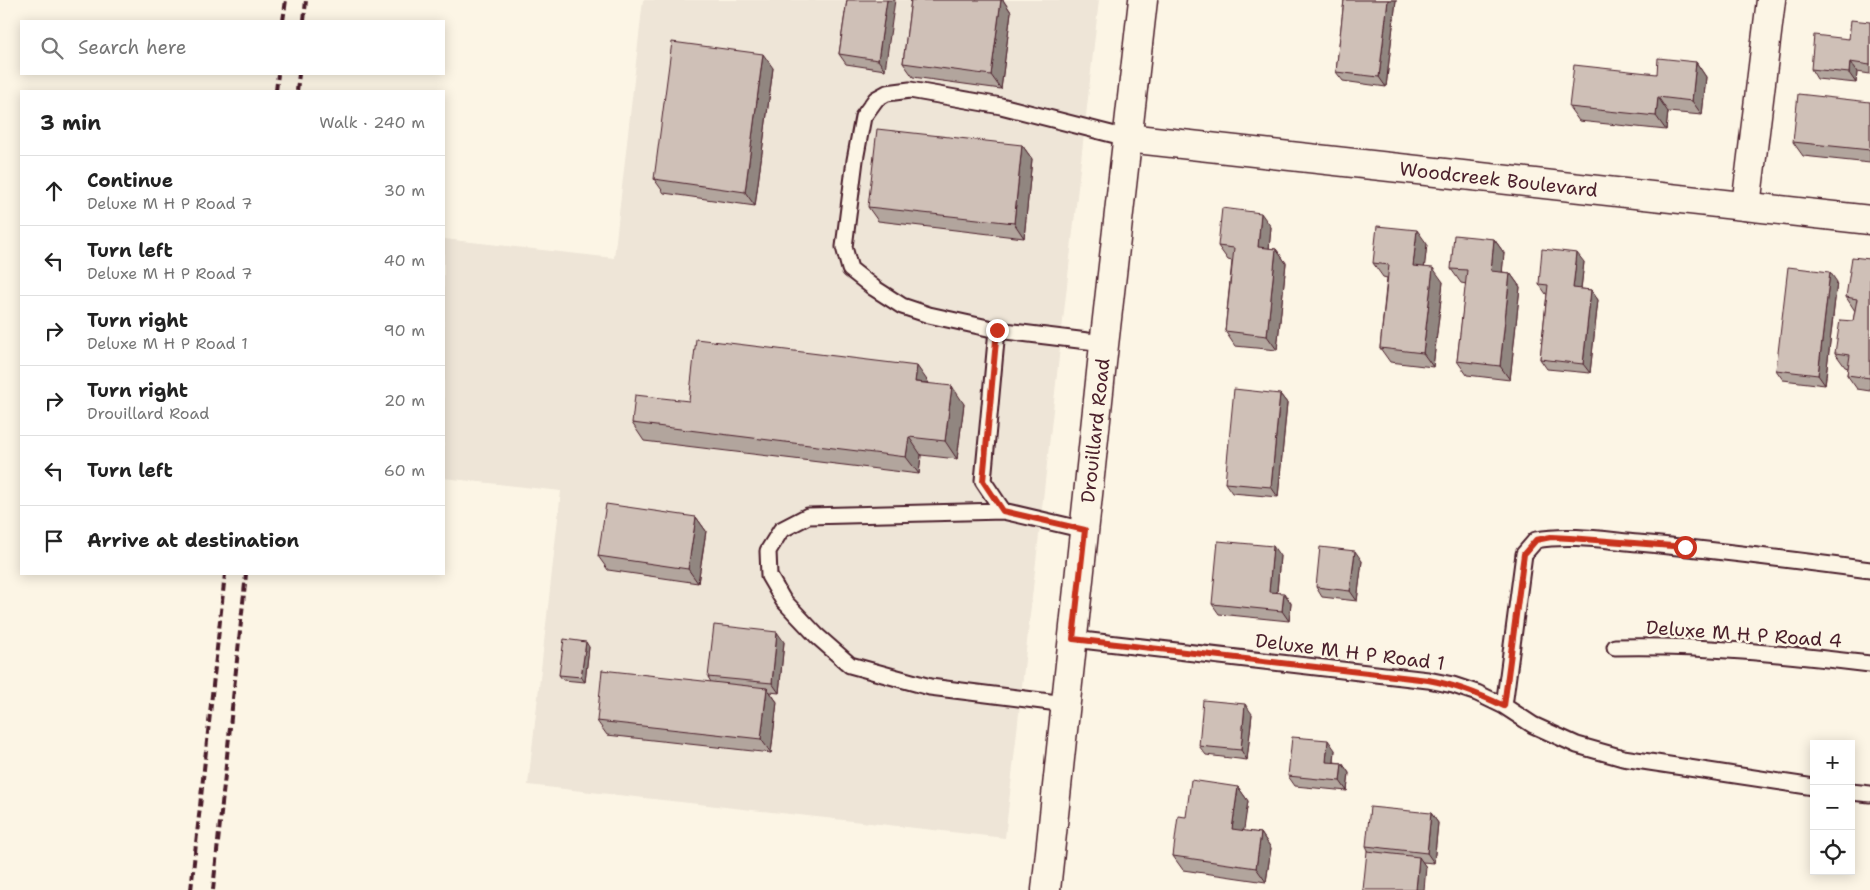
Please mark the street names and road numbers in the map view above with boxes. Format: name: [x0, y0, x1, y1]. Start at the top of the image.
street label: Woodcreek Boulevard: [1398, 156, 1599, 202]
street label: Drouillard Road: [1075, 357, 1115, 504]
street label: Deluxe M H P Road 4: [1645, 615, 1843, 653]
street label: Deluxe M H P Road 1: [1254, 628, 1446, 676]

